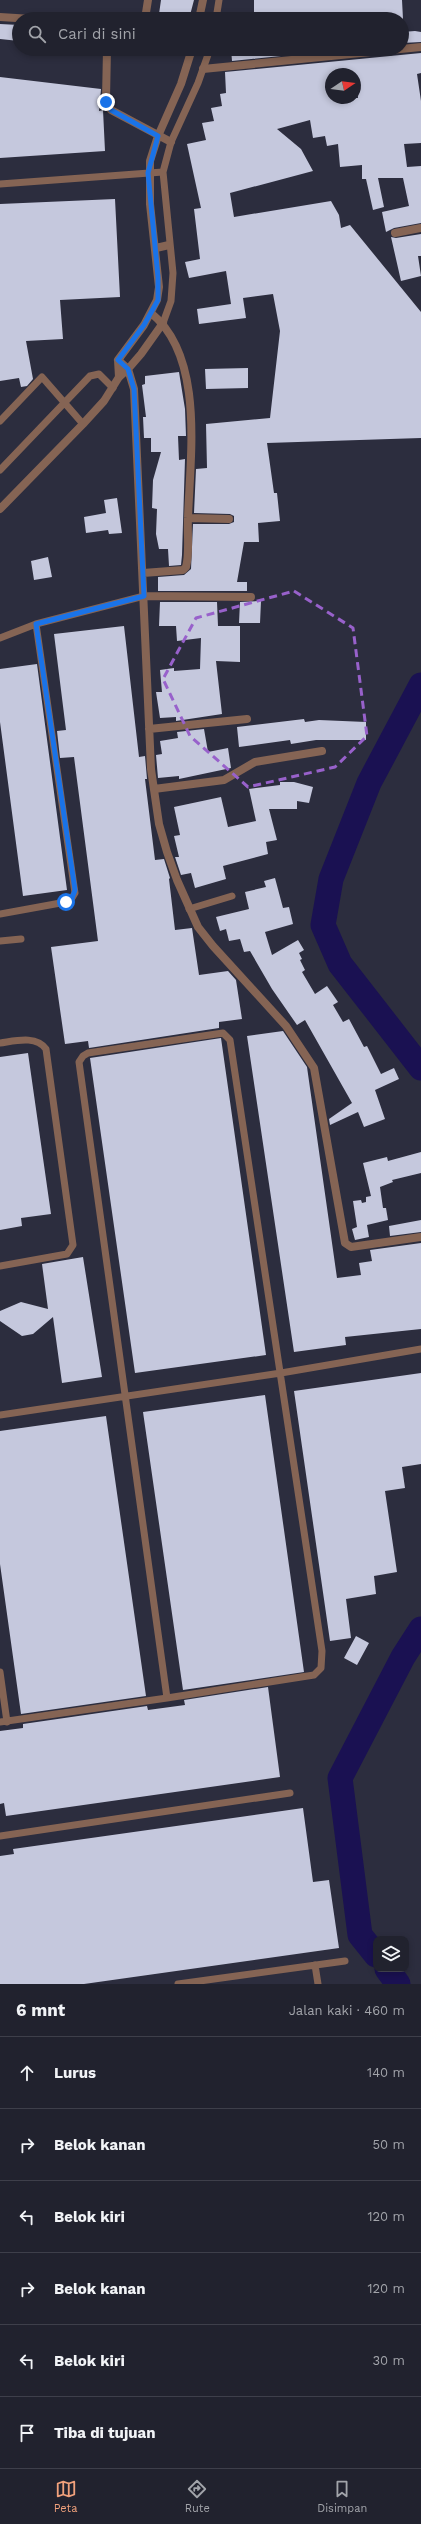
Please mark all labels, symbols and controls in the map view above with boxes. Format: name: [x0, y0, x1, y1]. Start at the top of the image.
search box: [12, 12, 409, 56]
icon: search: [26, 23, 48, 45]
text: Cari di sini: [58, 25, 136, 43]
north arrow: [325, 68, 361, 104]
route end: [97, 93, 115, 111]
route start: [57, 893, 75, 911]
map controls: [373, 1936, 409, 1972]
button: layers: [373, 1936, 409, 1972]
text: 6 mnt: [16, 2000, 65, 2020]
text: Jalan kaki · 460 m: [289, 2003, 405, 2018]
icon: ahead: [16, 2062, 38, 2084]
text: Lurus: [54, 2064, 96, 2082]
text: 140 m: [367, 2065, 405, 2080]
icon: right: [16, 2134, 38, 2156]
text: Belok kanan: [54, 2136, 145, 2154]
text: 50 m: [373, 2137, 405, 2152]
icon: left: [16, 2206, 38, 2228]
text: Belok kiri: [54, 2208, 125, 2226]
text: 120 m: [367, 2209, 405, 2224]
icon: right: [16, 2278, 38, 2300]
text: Belok kanan: [54, 2280, 145, 2298]
text: 120 m: [367, 2281, 405, 2296]
icon: left: [16, 2350, 38, 2372]
text: Belok kiri: [54, 2352, 125, 2370]
text: 30 m: [373, 2353, 405, 2368]
icon: arrive: [16, 2422, 38, 2444]
text: Tiba di tujuan: [54, 2424, 156, 2442]
tab: Peta: [54, 2478, 77, 2515]
tab: Rute: [185, 2478, 210, 2515]
tab: Disimpan: [317, 2478, 367, 2515]

